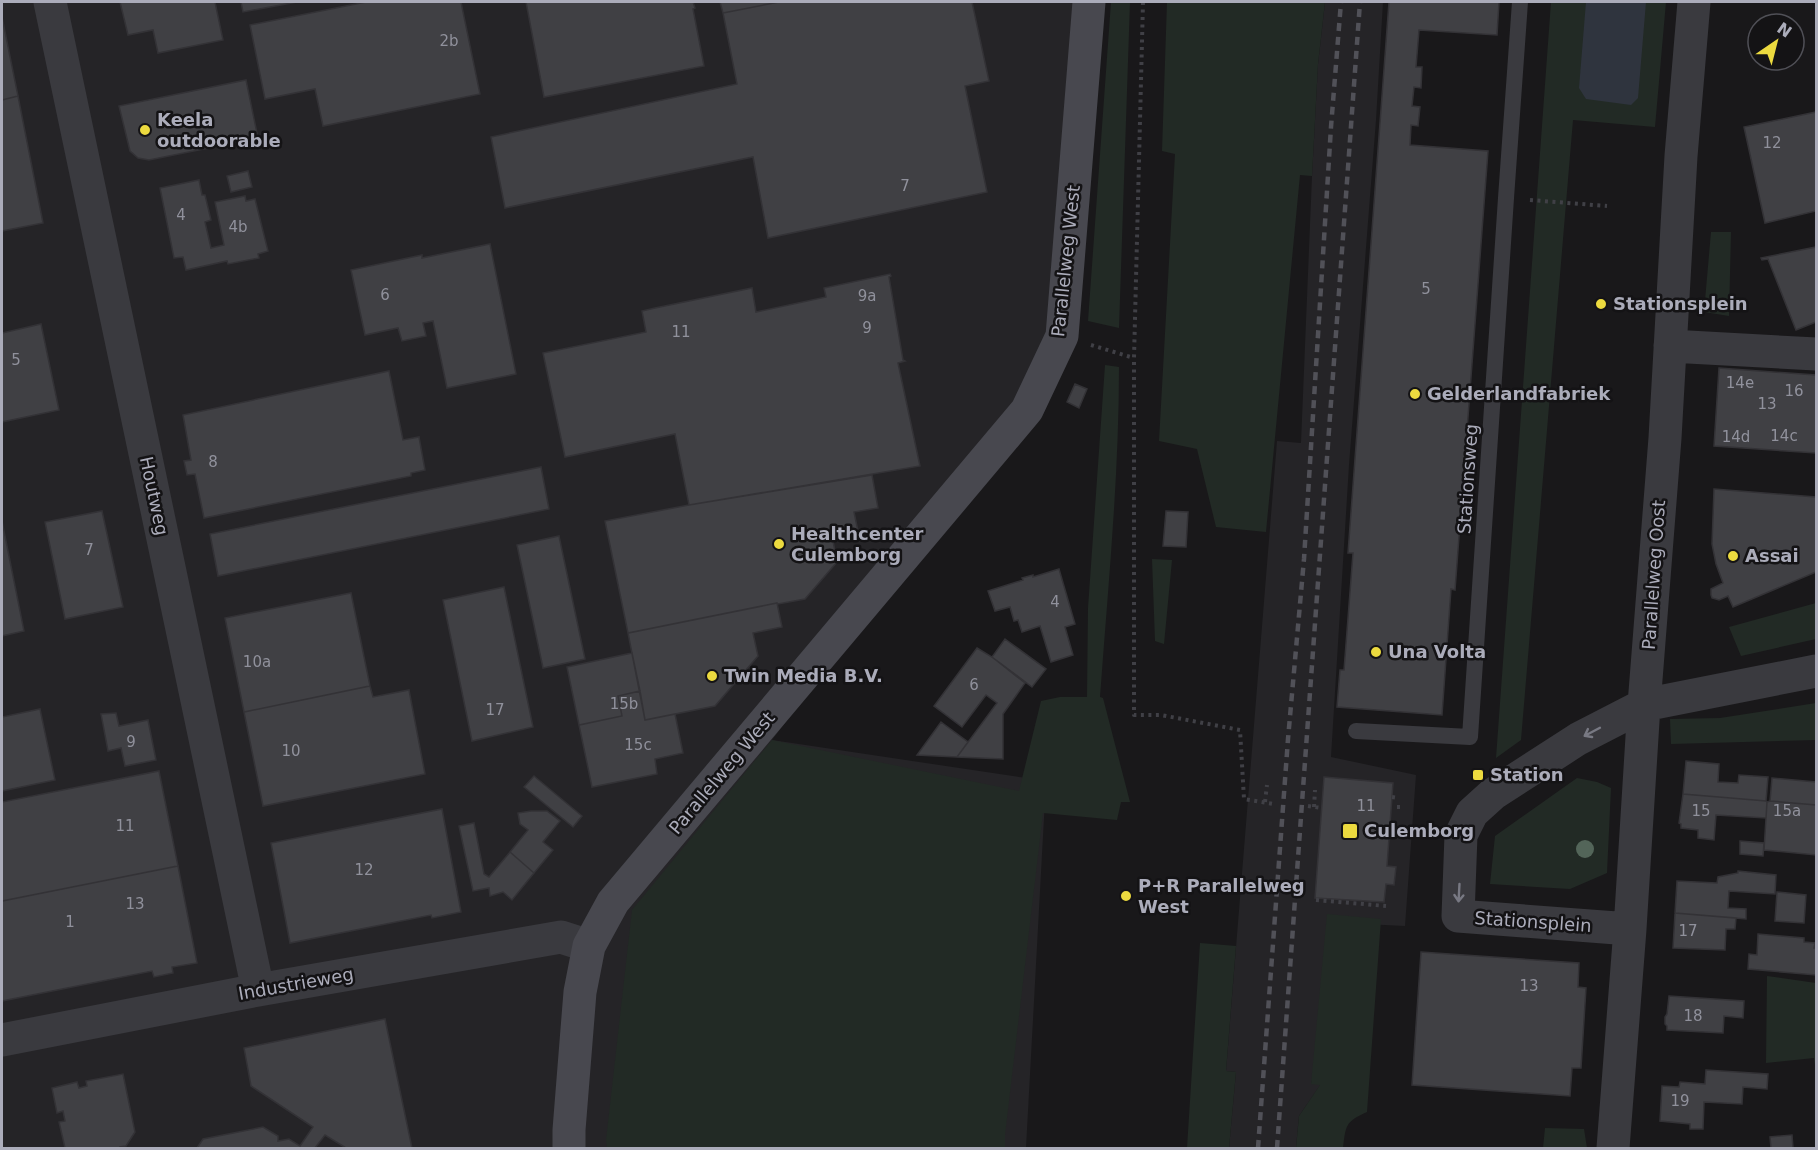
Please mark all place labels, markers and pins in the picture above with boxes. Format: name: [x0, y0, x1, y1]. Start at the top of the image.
place label: Keela outdoorable: [157, 109, 281, 151]
marker: Keela outdoorable: [138, 123, 152, 137]
place label: Stationsplein: [1613, 293, 1748, 314]
marker: Stationsplein: [1594, 297, 1608, 311]
place label: Gelderlandfabriek: [1427, 383, 1611, 404]
marker: Gelderlandfabriek: [1408, 387, 1422, 401]
place label: Healthcenter Culemborg: [791, 523, 924, 565]
marker: Healthcenter Culemborg: [772, 537, 786, 551]
place label: Assai: [1745, 545, 1799, 566]
marker: Assai: [1726, 549, 1740, 563]
place label: Una Volta: [1388, 641, 1486, 662]
marker: Una Volta: [1369, 645, 1383, 659]
place label: Twin Media B.V.: [724, 665, 883, 686]
marker: Twin Media B.V.: [705, 669, 719, 683]
place label: Station: [1490, 764, 1564, 785]
marker: Station: [1471, 768, 1485, 782]
place label: Culemborg: [1364, 820, 1474, 841]
marker: Culemborg: [1341, 822, 1359, 840]
place label: P+R Parallelweg West: [1138, 875, 1305, 917]
marker: P+R Parallelweg West: [1119, 889, 1133, 903]

